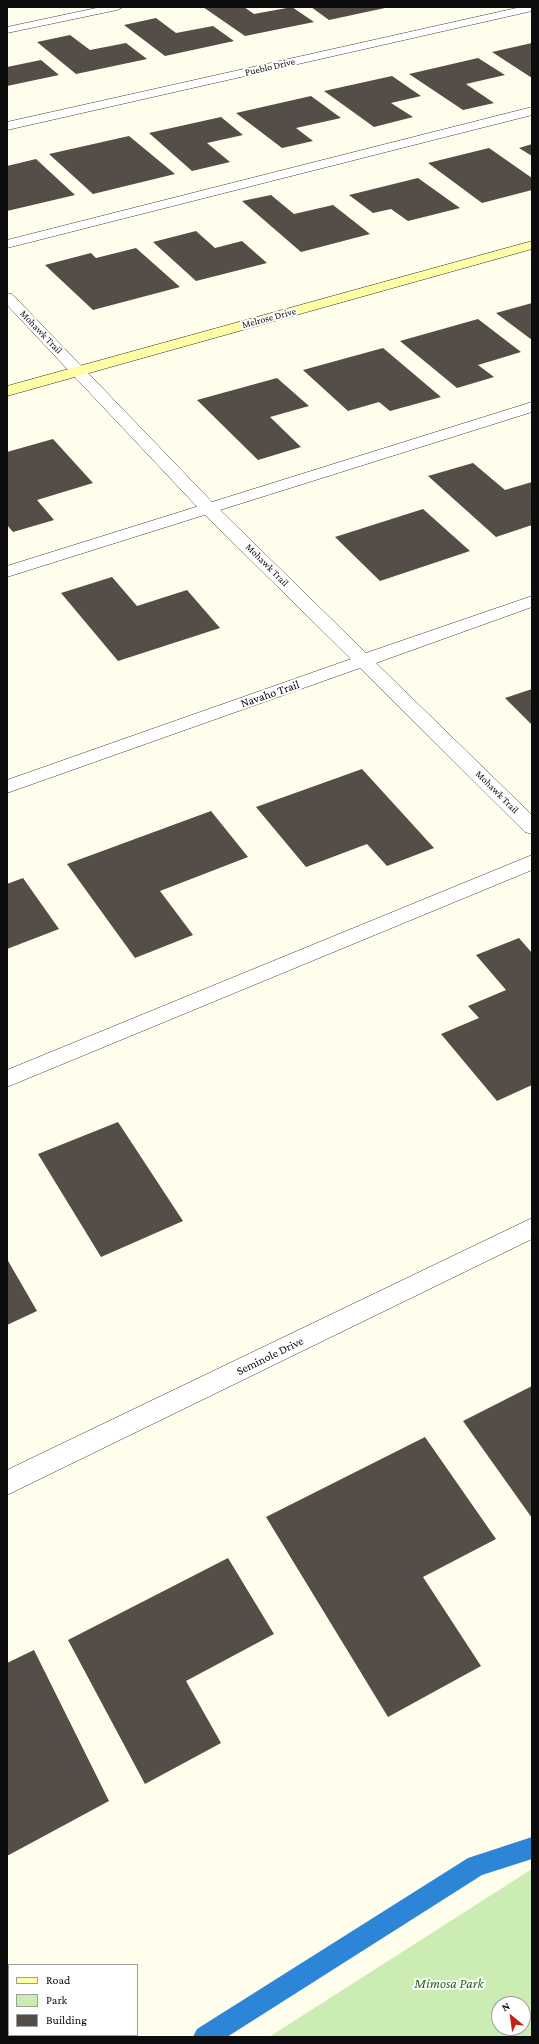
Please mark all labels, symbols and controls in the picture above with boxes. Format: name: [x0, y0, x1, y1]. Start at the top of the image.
street label: Pueblo Drive: [244, 55, 296, 79]
street label: Melrose Drive: [241, 305, 297, 331]
street label: Mohawk Trail: [17, 308, 65, 356]
street label: Mohawk Trail: [243, 541, 291, 589]
street label: Navaho Trail: [239, 677, 301, 711]
street label: Mohawk Trail: [473, 768, 521, 816]
street label: Seminole Drive: [234, 1334, 306, 1378]
legend: [8, 1964, 138, 2036]
text: Road: [46, 1973, 70, 1987]
park label: Mimosa Park: [414, 1976, 484, 1992]
text: Park: [46, 1993, 67, 2007]
north arrow: [491, 1996, 531, 2036]
text: N: [499, 1999, 512, 2013]
text: Building: [46, 2013, 87, 2027]

